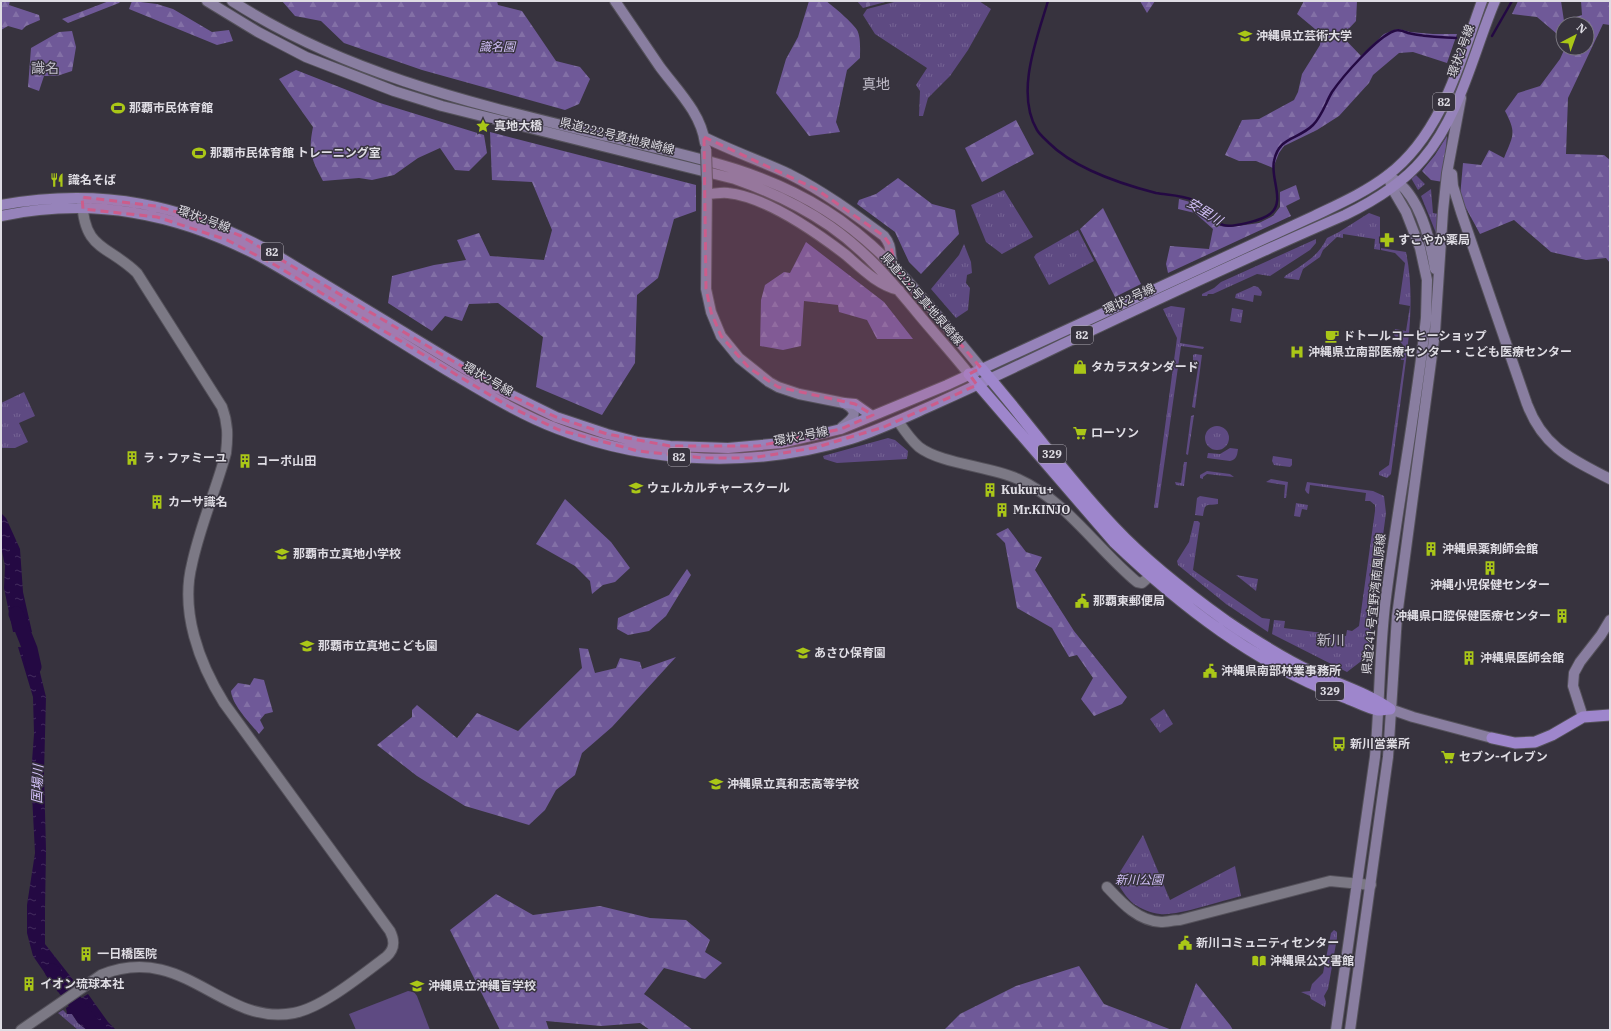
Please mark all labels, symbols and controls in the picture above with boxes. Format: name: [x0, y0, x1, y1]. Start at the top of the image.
north arrow: [1555, 16, 1595, 56]
text: N: [1574, 20, 1590, 37]
street label: 環状2号線: [1444, 22, 1477, 79]
school or university icon: 沖縄県立芸術大学: [1237, 28, 1253, 44]
place label: 沖縄県立芸術大学: [1256, 28, 1352, 43]
park label: 識名園: [479, 39, 517, 54]
district label: 識名: [31, 59, 59, 77]
district label: 真地: [862, 75, 890, 93]
road number: 82: [1433, 93, 1455, 111]
sports icon: 那覇市民体育館: [110, 100, 126, 116]
place label: 那覇市民体育館: [129, 100, 213, 115]
street label: 県道222号真地泉崎線: [558, 114, 676, 157]
place icon: 真地大橋: [475, 118, 491, 134]
place label: 真地大橋: [494, 118, 543, 133]
sports icon: 那覇市民体育館 トレーニング室: [191, 145, 207, 161]
place label: 那覇市民体育館 トレーニング室: [210, 145, 381, 160]
restaurant icon: 識名そば: [49, 172, 65, 188]
place label: 識名そば: [68, 172, 116, 187]
water label: 安里川: [1184, 194, 1227, 230]
street label: 環状2号線: [176, 202, 233, 235]
pharmacy icon: すこやか薬局: [1379, 232, 1395, 248]
place label: すこやか薬局: [1398, 232, 1470, 247]
road number: 82: [261, 243, 283, 261]
street label: 県道222号真地泉崎線: [878, 249, 967, 348]
street label: 環状2号線: [1101, 280, 1157, 317]
road number: 82: [1071, 326, 1093, 344]
cafe icon: ドトールコーヒーショップ: [1324, 328, 1340, 344]
place label: ドトールコーヒーショップ: [1343, 328, 1487, 343]
hospital icon: 沖縄県立南部医療センター・こども医療センター: [1289, 344, 1305, 360]
place label: 沖縄県立南部医療センター・こども医療センター: [1308, 344, 1572, 359]
street label: 環状2号線: [461, 358, 516, 399]
shop icon: タカラスタンダード: [1072, 359, 1088, 375]
place label: タカラスタンダード: [1091, 359, 1199, 374]
street label: 環状2号線: [772, 423, 829, 448]
supermarket icon: ローソン: [1072, 425, 1088, 441]
place label: ローソン: [1091, 425, 1139, 440]
road number: 329: [1038, 445, 1066, 463]
road number: 82: [668, 448, 690, 466]
building icon: ラ・ファミーユ: [124, 450, 140, 466]
place label: ラ・ファミーユ: [143, 450, 227, 465]
building icon: コーポ山田: [237, 453, 253, 469]
place label: コーポ山田: [256, 453, 316, 468]
school or university icon: ウェルカルチャースクール: [628, 480, 644, 496]
place label: ウェルカルチャースクール: [647, 480, 790, 495]
building icon: Kukuru+: [982, 482, 998, 498]
place label: Kukuru+: [1001, 482, 1054, 497]
building icon: カーサ識名: [149, 494, 165, 510]
place label: カーサ識名: [168, 494, 228, 509]
building icon: Mr.KINJO: [994, 502, 1010, 518]
place label: Mr.KINJO: [1013, 502, 1070, 517]
street label: 県道241号宜野湾南風原線: [1359, 533, 1388, 675]
building icon: 沖縄県薬剤師会館: [1423, 541, 1439, 557]
place label: 沖縄県薬剤師会館: [1442, 541, 1538, 556]
school or university icon: 那覇市立真地小学校: [274, 546, 290, 562]
place label: 那覇市立真地小学校: [293, 546, 401, 561]
building icon: 沖縄小児保健センター: [1482, 560, 1498, 576]
place label: 沖縄小児保健センター: [1430, 577, 1550, 592]
public building icon: 那覇東郵便局: [1074, 593, 1090, 609]
place label: 那覇東郵便局: [1093, 593, 1165, 608]
place label: 沖縄県口腔保健医療センター: [1395, 608, 1551, 623]
building icon: 沖縄県口腔保健医療センター: [1554, 608, 1570, 624]
district label: 新川: [1317, 631, 1345, 649]
school or university icon: 那覇市立真地こども園: [299, 638, 315, 654]
place label: 那覇市立真地こども園: [318, 638, 438, 653]
school or university icon: あさひ保育園: [795, 645, 811, 661]
place label: あさひ保育園: [814, 645, 886, 660]
building icon: 沖縄県医師会館: [1461, 650, 1477, 666]
place label: 沖縄県医師会館: [1480, 650, 1564, 665]
public building icon: 沖縄県南部林業事務所: [1202, 663, 1218, 679]
place label: 沖縄県南部林業事務所: [1221, 663, 1341, 678]
road number: 329: [1316, 682, 1344, 700]
bus stop icon: 新川営業所: [1331, 736, 1347, 752]
place label: 新川営業所: [1350, 736, 1410, 751]
supermarket icon: セブン-イレブン: [1440, 749, 1456, 765]
place label: セブン-イレブン: [1459, 749, 1548, 764]
water label: 国場川: [28, 762, 47, 804]
school or university icon: 沖縄県立真和志高等学校: [708, 776, 724, 792]
place label: 沖縄県立真和志高等学校: [727, 776, 859, 791]
park label: 新川公園: [1115, 872, 1165, 887]
public building icon: 新川コミュニティセンター: [1177, 935, 1193, 951]
place label: 新川コミュニティセンター: [1196, 935, 1339, 950]
building icon: 一日橋医院: [78, 946, 94, 962]
place label: 一日橋医院: [97, 946, 157, 961]
library icon: 沖縄県公文書館: [1251, 953, 1267, 969]
place label: 沖縄県公文書館: [1270, 953, 1354, 968]
building icon: イオン琉球本社: [21, 976, 37, 992]
place label: イオン琉球本社: [40, 976, 124, 991]
school or university icon: 沖縄県立沖縄盲学校: [409, 978, 425, 994]
place label: 沖縄県立沖縄盲学校: [428, 978, 536, 993]

